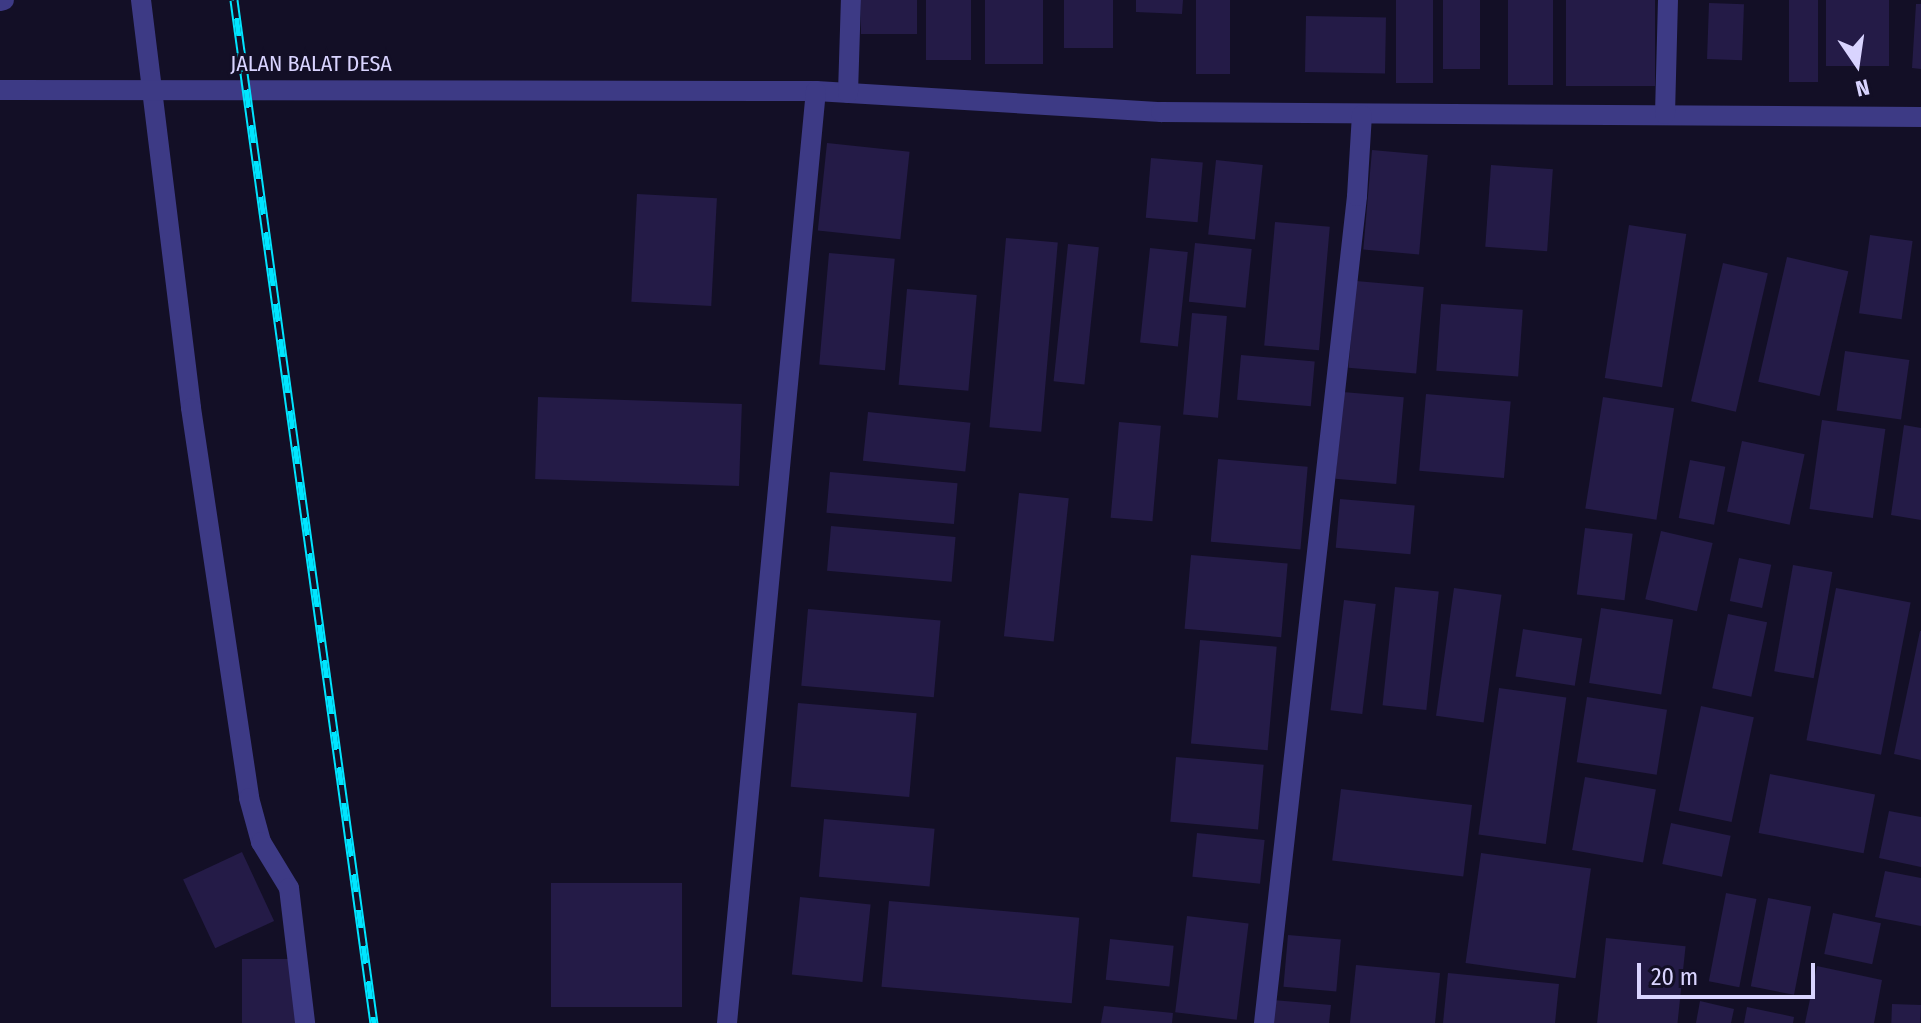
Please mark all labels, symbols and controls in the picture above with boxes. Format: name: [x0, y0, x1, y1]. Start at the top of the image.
north arrow: [1817, 24, 1897, 104]
street label: JALAN BALAT DESA: [230, 51, 392, 77]
text: N: [1853, 73, 1872, 103]
scale bar: [1641, 947, 1819, 997]
text: 20 m: [1651, 963, 1698, 991]

